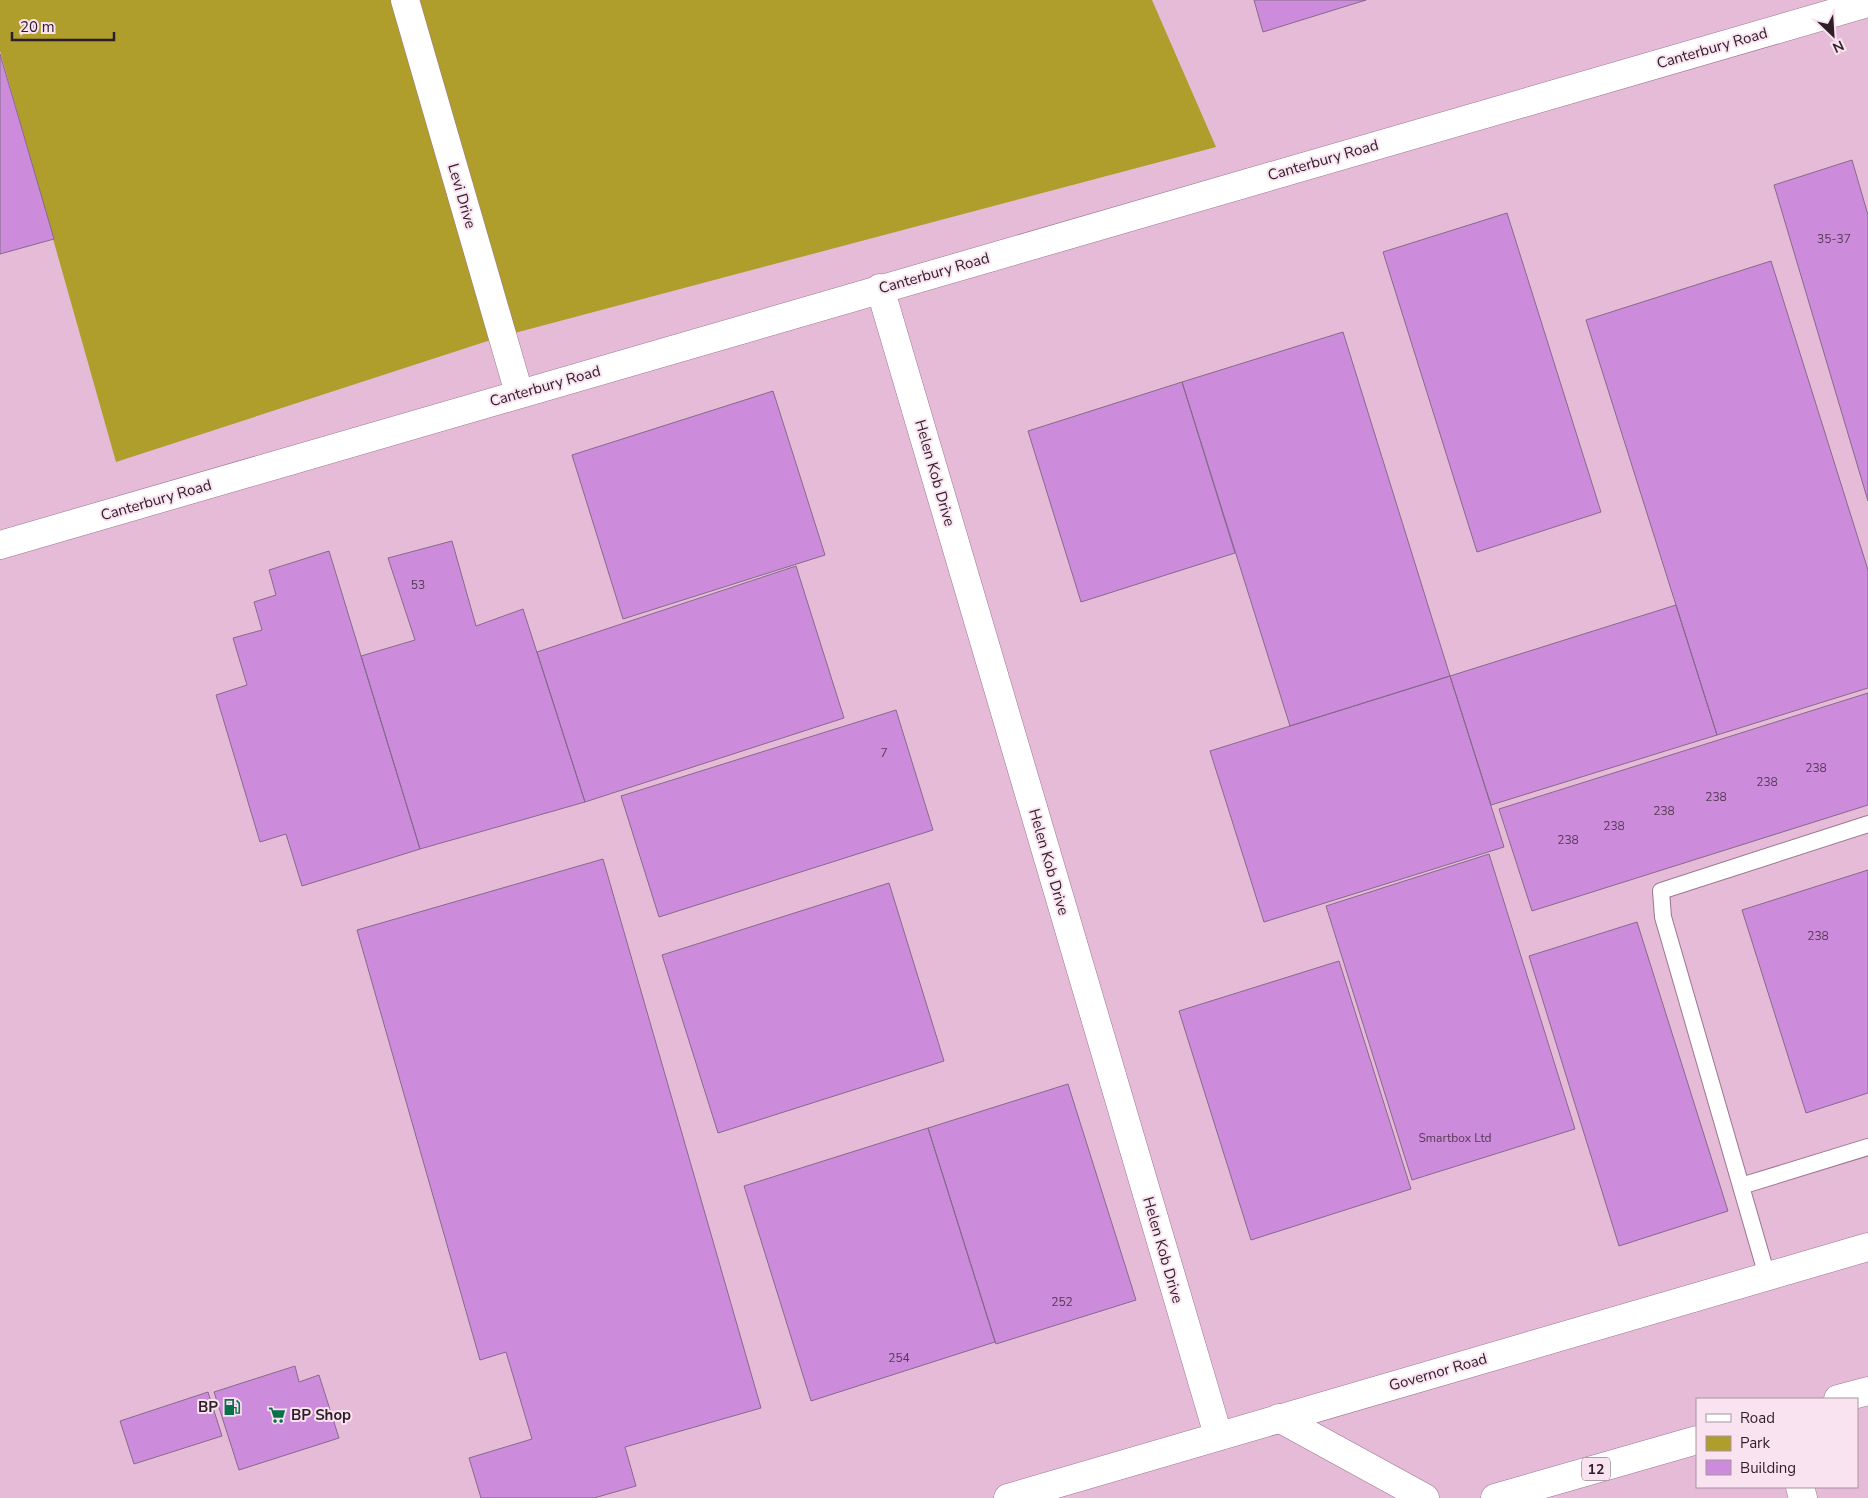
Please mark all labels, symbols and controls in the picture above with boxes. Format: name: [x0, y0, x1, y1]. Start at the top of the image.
scale bar: [12, 10, 115, 42]
north arrow: [1808, 10, 1858, 60]
text: 20 m: [20, 17, 55, 37]
street label: Canterbury Road: [1654, 23, 1770, 73]
text: N: [1830, 36, 1847, 57]
street label: Canterbury Road: [1265, 135, 1381, 185]
street label: Levi Drive: [443, 161, 481, 231]
house number: 35-37: [1817, 231, 1851, 247]
street label: Canterbury Road: [876, 248, 992, 298]
street label: Canterbury Road: [487, 361, 603, 411]
street label: Helen Kob Drive: [910, 417, 960, 529]
street label: Canterbury Road: [98, 475, 214, 525]
house number: 53: [411, 577, 425, 593]
house number: 7: [880, 745, 888, 761]
house number: 238: [1805, 760, 1827, 776]
house number: 238: [1756, 774, 1778, 790]
house number: 238: [1705, 789, 1727, 805]
house number: 238: [1653, 803, 1675, 819]
street label: Helen Kob Drive: [1024, 806, 1074, 918]
house number: 238: [1603, 818, 1625, 834]
house number: 238: [1557, 832, 1579, 848]
house number: 238: [1807, 928, 1829, 944]
house number: Smartbox Ltd: [1418, 1130, 1492, 1146]
street label: Helen Kob Drive: [1138, 1194, 1188, 1306]
house number: 252: [1051, 1294, 1073, 1310]
street label: Governor Road: [1387, 1348, 1489, 1396]
house number: 254: [888, 1350, 910, 1366]
place label: BP: [198, 1397, 218, 1417]
fuel station icon: BP: [222, 1397, 242, 1417]
legend: [1696, 1398, 1858, 1488]
supermarket icon: BP Shop: [267, 1405, 287, 1425]
place label: BP Shop: [291, 1405, 351, 1425]
text: Road: [1740, 1408, 1775, 1428]
text: Park: [1740, 1433, 1770, 1453]
road number: 12: [1582, 1458, 1610, 1480]
text: Building: [1740, 1458, 1796, 1478]

